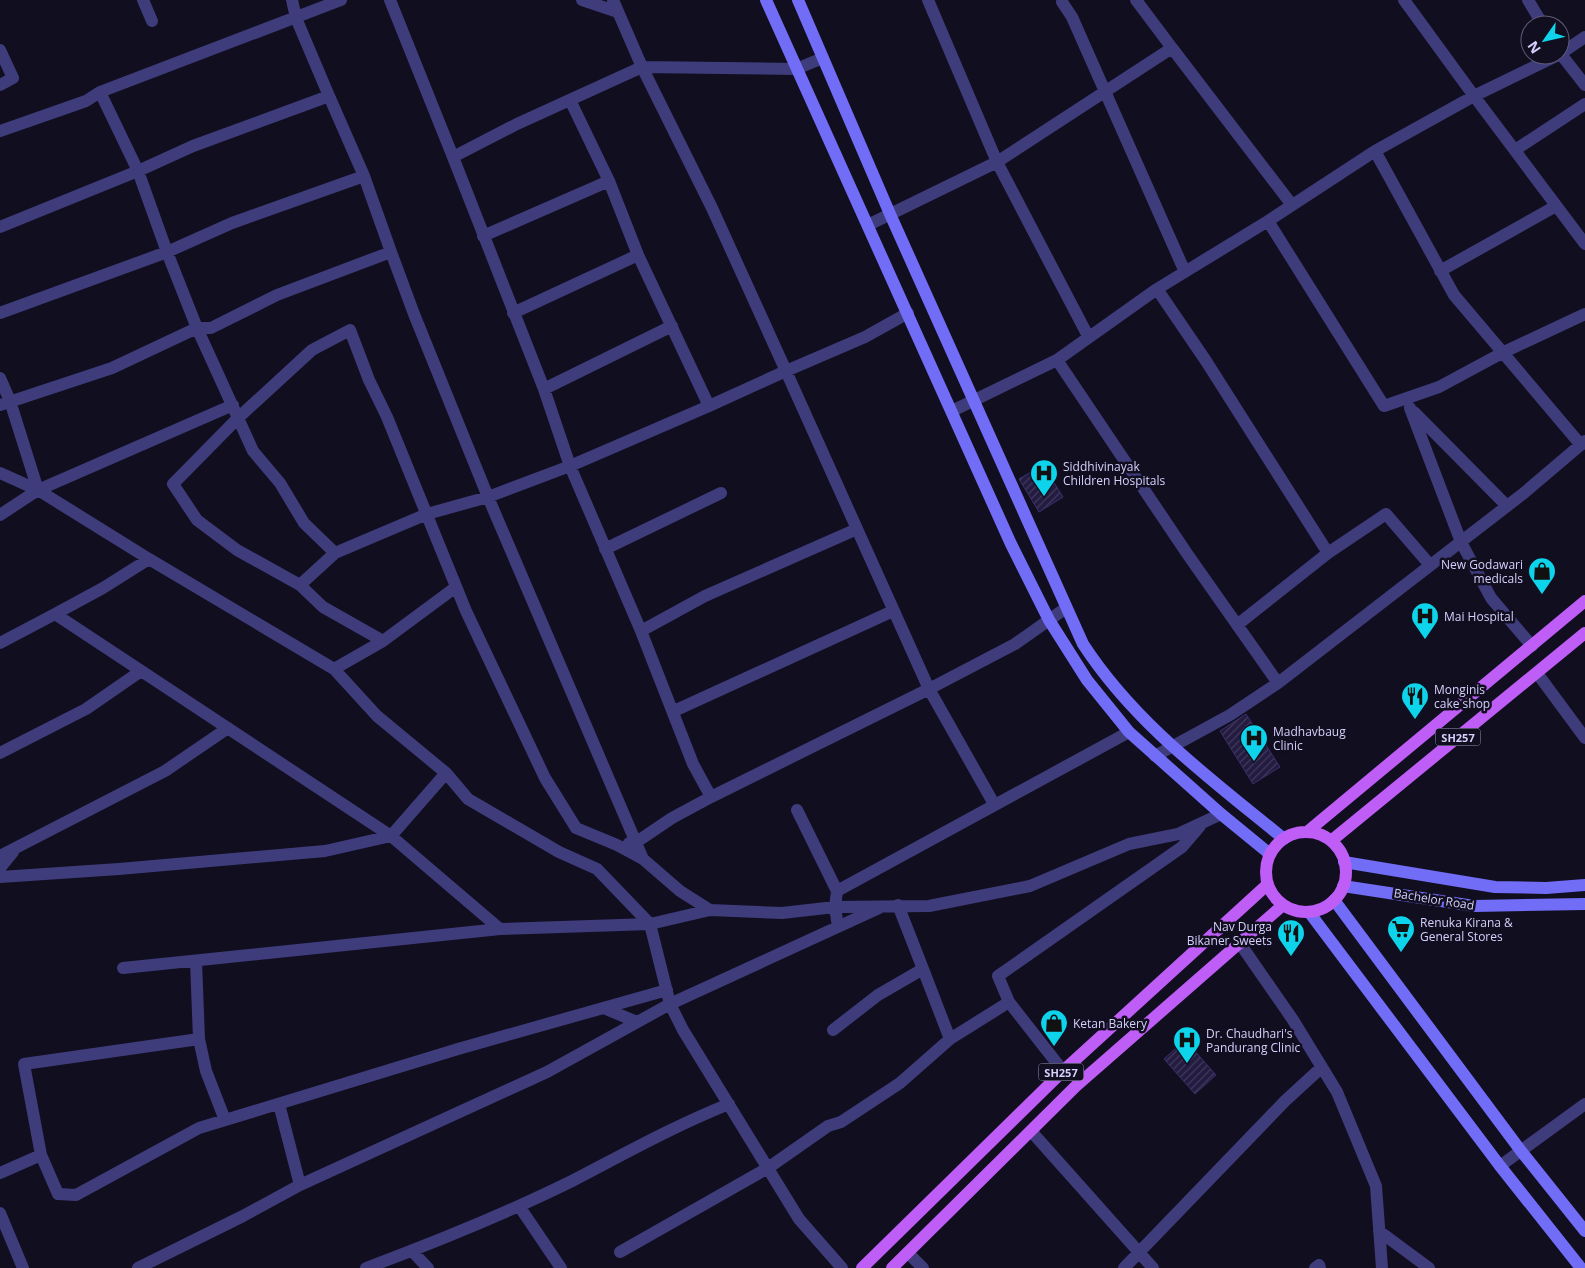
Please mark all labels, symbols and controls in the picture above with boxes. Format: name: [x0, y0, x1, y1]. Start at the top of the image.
north arrow: [1520, 15, 1570, 65]
text: N: [1523, 38, 1545, 58]
hospital icon: Siddhivinayak Children Hospitals: [1029, 458, 1059, 497]
place label: Siddhivinayak Children Hospitals: [1063, 458, 1166, 489]
place label: New Godawari medicals: [1441, 556, 1523, 587]
shop icon: New Godawari medicals: [1527, 556, 1557, 595]
hospital icon: Mai Hospital: [1410, 601, 1440, 640]
place label: Mai Hospital: [1444, 608, 1514, 625]
restaurant icon: Monginis cake shop: [1400, 681, 1430, 720]
place label: Monginis cake shop: [1434, 681, 1490, 712]
hospital icon: Madhavbaug Clinic: [1239, 723, 1269, 762]
place label: Madhavbaug Clinic: [1273, 723, 1346, 754]
road number: SH257: [1436, 729, 1480, 746]
street label: Bachelor Road: [1393, 884, 1475, 914]
supermarket icon: Renuka Kirana & General Stores: [1386, 914, 1416, 953]
place label: Renuka Kirana & General Stores: [1420, 914, 1513, 945]
place label: Nav Durga Bikaner Sweets: [1187, 918, 1272, 949]
restaurant icon: Nav Durga Bikaner Sweets: [1276, 918, 1306, 957]
shop icon: Ketan Bakery: [1039, 1008, 1069, 1047]
place label: Ketan Bakery: [1073, 1015, 1148, 1032]
hospital icon: Dr. Chaudhari's Pandurang Clinic: [1172, 1025, 1202, 1064]
place label: Dr. Chaudhari's Pandurang Clinic: [1206, 1025, 1301, 1056]
road number: SH257: [1038, 1064, 1084, 1080]

